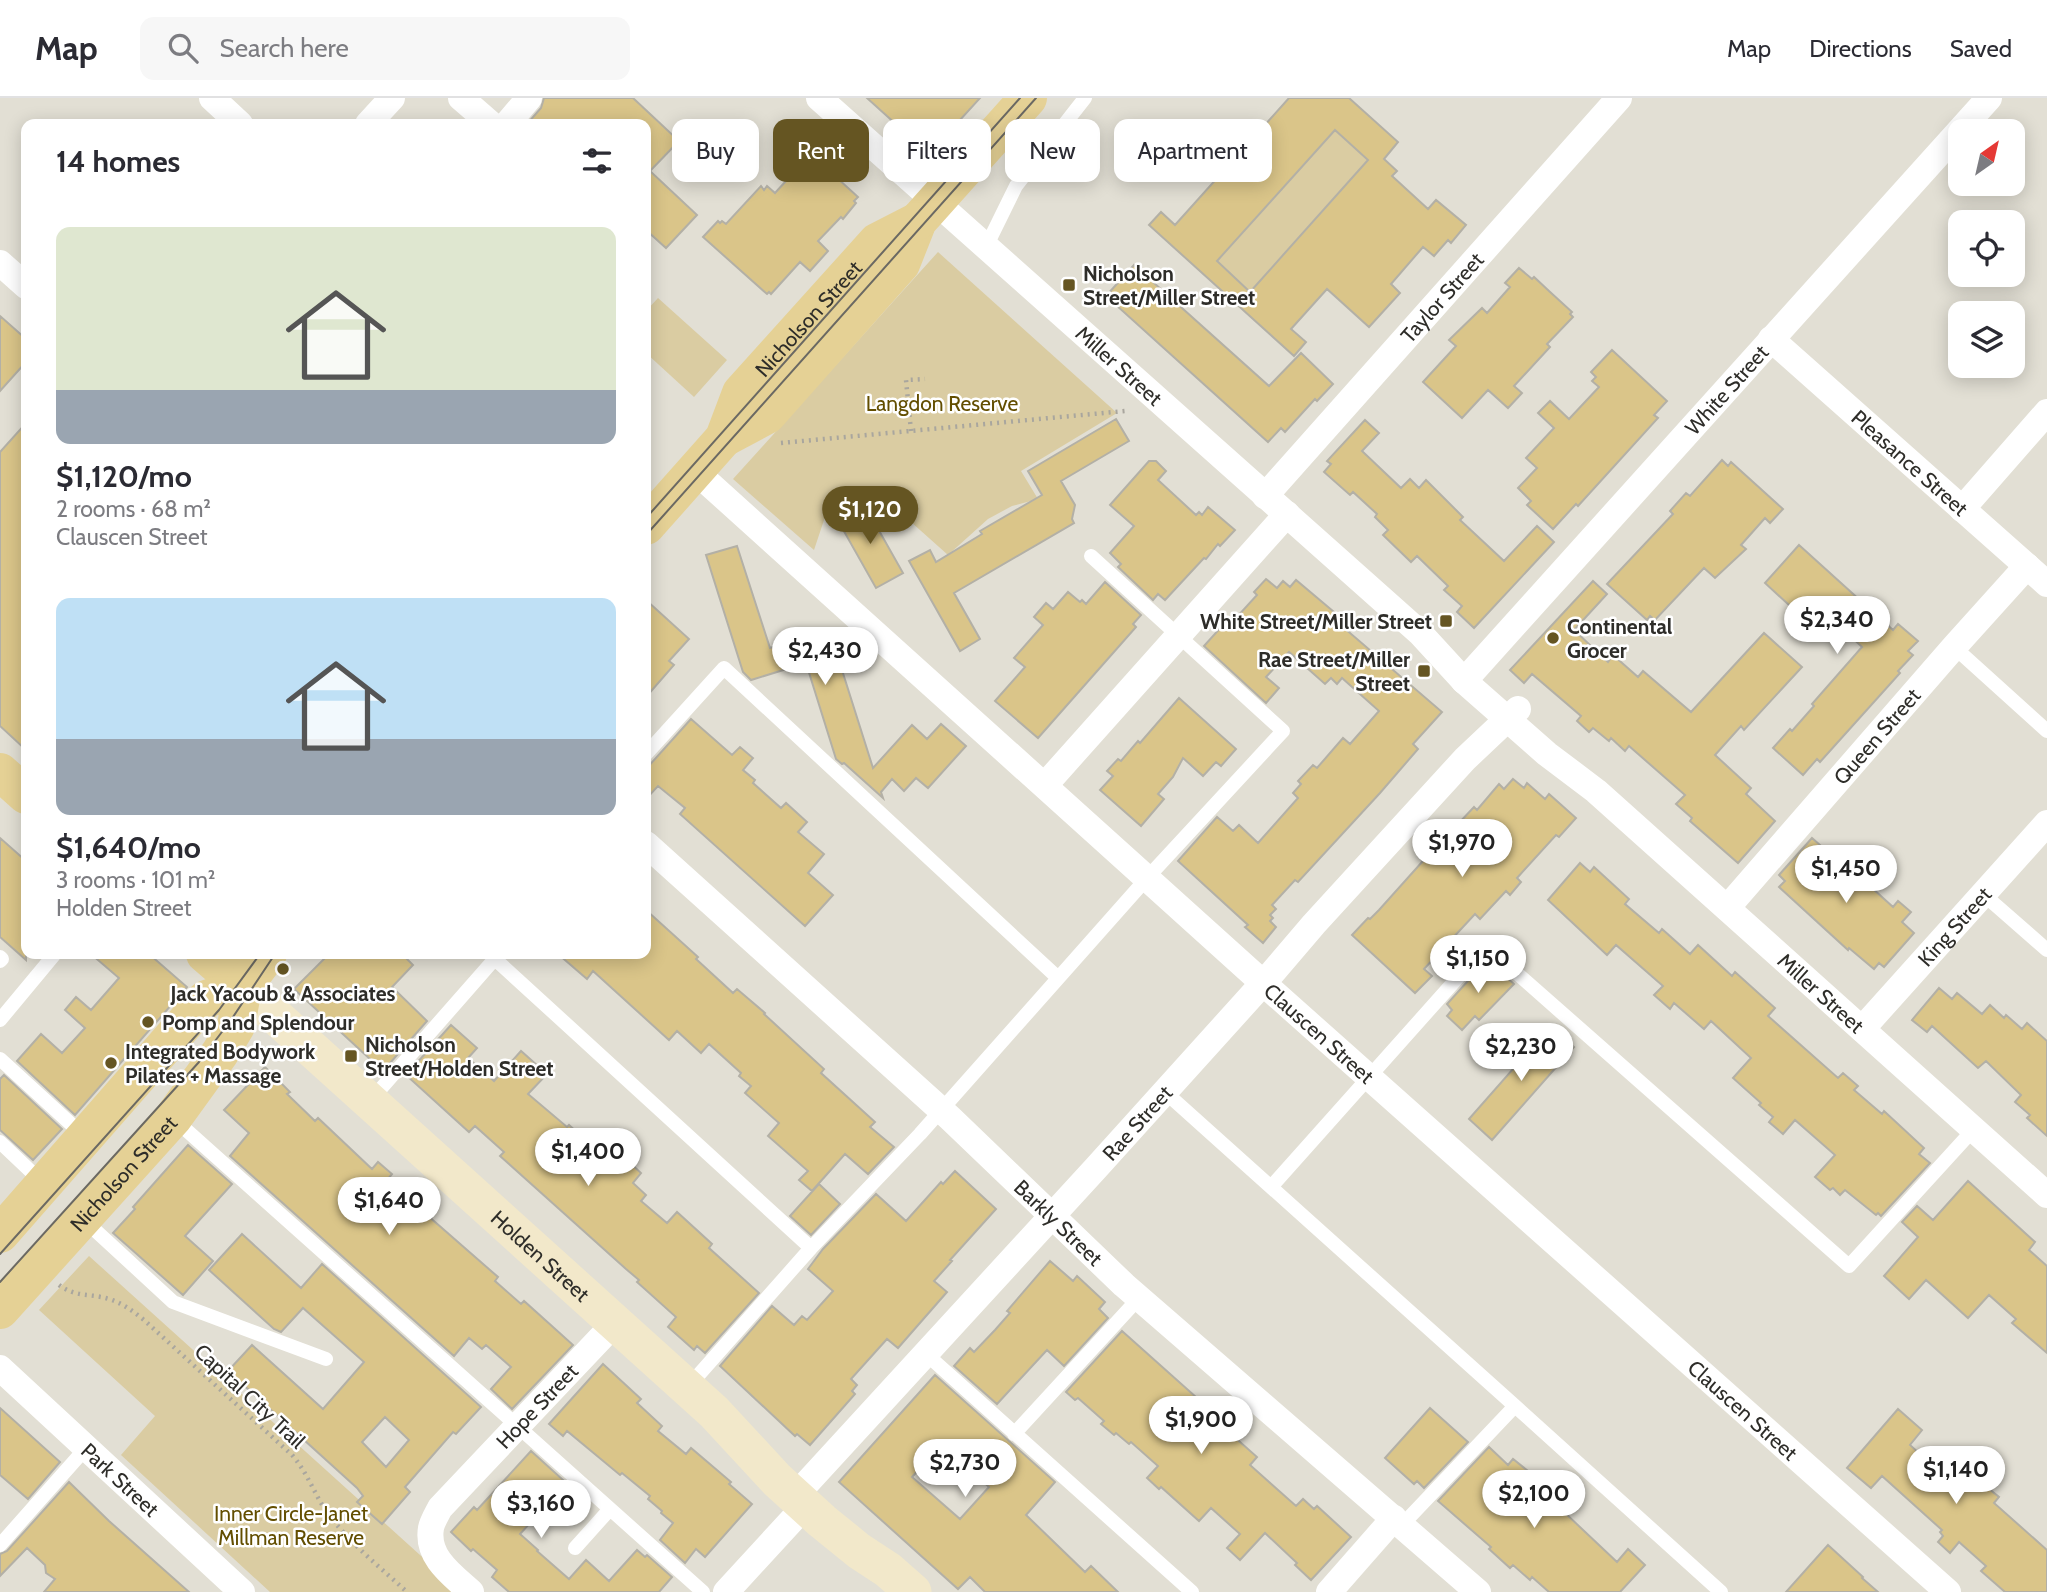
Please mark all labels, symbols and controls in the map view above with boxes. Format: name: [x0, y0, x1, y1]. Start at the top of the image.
search box: [140, 17, 630, 80]
text: Map: [35, 28, 98, 68]
icon: search: [164, 29, 202, 67]
text: Search here: [220, 32, 349, 64]
text: Map: [1727, 34, 1771, 63]
text: Directions: [1809, 34, 1912, 63]
text: Saved: [1950, 34, 2012, 63]
chip: Buy: [672, 119, 759, 182]
chip: Rent: [773, 119, 869, 182]
chip: Filters: [883, 119, 991, 182]
chip: New: [1005, 119, 1100, 182]
chip: Apartment: [1114, 119, 1272, 182]
north arrow: [1948, 119, 2025, 196]
map controls: [1948, 119, 2025, 378]
icon: filters: [578, 142, 616, 180]
text: 14 homes: [56, 143, 180, 180]
button: locate: [1948, 210, 2025, 287]
street label: Taylor Street: [1395, 247, 1488, 347]
street label: Nicholson Street: [750, 255, 867, 382]
place label: Nicholson Street/Miller Street: [1083, 261, 1255, 310]
icon: home: [273, 272, 399, 398]
marker: Nicholson Street/Miller Street: [1061, 277, 1077, 293]
button: layers: [1948, 301, 2025, 378]
street label: Miller Street: [1071, 320, 1168, 410]
street label: White Street: [1679, 340, 1773, 440]
park label: Langdon Reserve: [866, 391, 1018, 416]
street label: Pleasance Street: [1847, 404, 1973, 521]
text: $1,120/mo: [56, 458, 192, 495]
pin: $1,120: [813, 486, 927, 546]
text: 2 rooms · 68 m²: [56, 495, 211, 523]
text: $1,120: [838, 495, 902, 523]
text: Clauscen Street: [56, 523, 207, 551]
pin: $2,340: [1780, 596, 1894, 656]
text: $2,340: [1800, 605, 1874, 633]
place label: White Street/Miller Street: [1200, 609, 1432, 634]
marker: White Street/Miller Street: [1438, 613, 1454, 629]
place label: Continental Grocer: [1567, 614, 1673, 663]
pin: $2,430: [768, 628, 882, 687]
marker: Continental Grocer: [1545, 630, 1561, 646]
text: $2,430: [788, 636, 862, 664]
icon: home: [273, 643, 399, 769]
place label: Rae Street/Miller Street: [1258, 647, 1410, 696]
marker: Rae Street/Miller Street: [1416, 663, 1432, 679]
street label: Queen Street: [1828, 683, 1925, 789]
pin: $1,970: [1405, 820, 1519, 879]
text: $1,970: [1428, 828, 1496, 856]
text: $1,640/mo: [56, 829, 201, 866]
pin: $1,450: [1789, 846, 1903, 905]
text: $1,450: [1811, 854, 1881, 882]
text: 3 rooms · 101 m²: [56, 866, 215, 894]
street label: King Street: [1912, 882, 1996, 971]
text: Holden Street: [56, 894, 192, 922]
pin: $1,150: [1421, 936, 1535, 995]
text: $1,150: [1446, 944, 1510, 972]
street label: Miller Street: [1773, 948, 1869, 1038]
marker: Jack Yacoub & Associates: [275, 961, 291, 977]
street label: Clauscen Street: [1259, 978, 1379, 1088]
place label: Jack Yacoub & Associates: [170, 981, 396, 1006]
place label: Pomp and Splendour: [162, 1010, 354, 1035]
marker: Pomp and Splendour: [140, 1014, 156, 1030]
pin: $2,230: [1464, 1024, 1578, 1083]
place label: Nicholson Street/Holden Street: [365, 1032, 554, 1081]
text: $2,230: [1485, 1032, 1557, 1060]
place label: Integrated Bodywork Pilates + Massage: [125, 1039, 316, 1088]
marker: Nicholson Street/Holden Street: [343, 1048, 359, 1064]
marker: Integrated Bodywork Pilates + Massage: [103, 1055, 119, 1071]
street label: Rae Street: [1097, 1080, 1177, 1165]
street label: Nicholson Street: [65, 1110, 182, 1236]
pin: $1,400: [531, 1128, 645, 1188]
text: $1,400: [551, 1137, 625, 1165]
street label: Barkly Street: [1009, 1174, 1108, 1270]
pin: $1,640: [332, 1178, 446, 1237]
text: $1,640: [354, 1186, 424, 1214]
street label: Holden Street: [486, 1205, 595, 1306]
street label: Capital City Trail: [190, 1339, 310, 1454]
street label: Clauscen Street: [1683, 1354, 1803, 1465]
street label: Hope Street: [491, 1358, 583, 1453]
pin: $1,900: [1144, 1396, 1258, 1456]
text: $1,900: [1165, 1405, 1237, 1433]
street label: Park Street: [76, 1437, 164, 1521]
pin: $2,730: [908, 1440, 1022, 1499]
pin: $1,140: [1899, 1446, 2013, 1506]
text: $2,730: [929, 1448, 1001, 1476]
text: $1,140: [1923, 1455, 1989, 1483]
pin: $2,100: [1477, 1470, 1591, 1530]
text: $2,100: [1498, 1479, 1570, 1507]
pin: $3,160: [484, 1480, 598, 1540]
text: $3,160: [507, 1489, 575, 1517]
park label: Inner Circle-Janet Millman Reserve: [214, 1501, 368, 1550]

